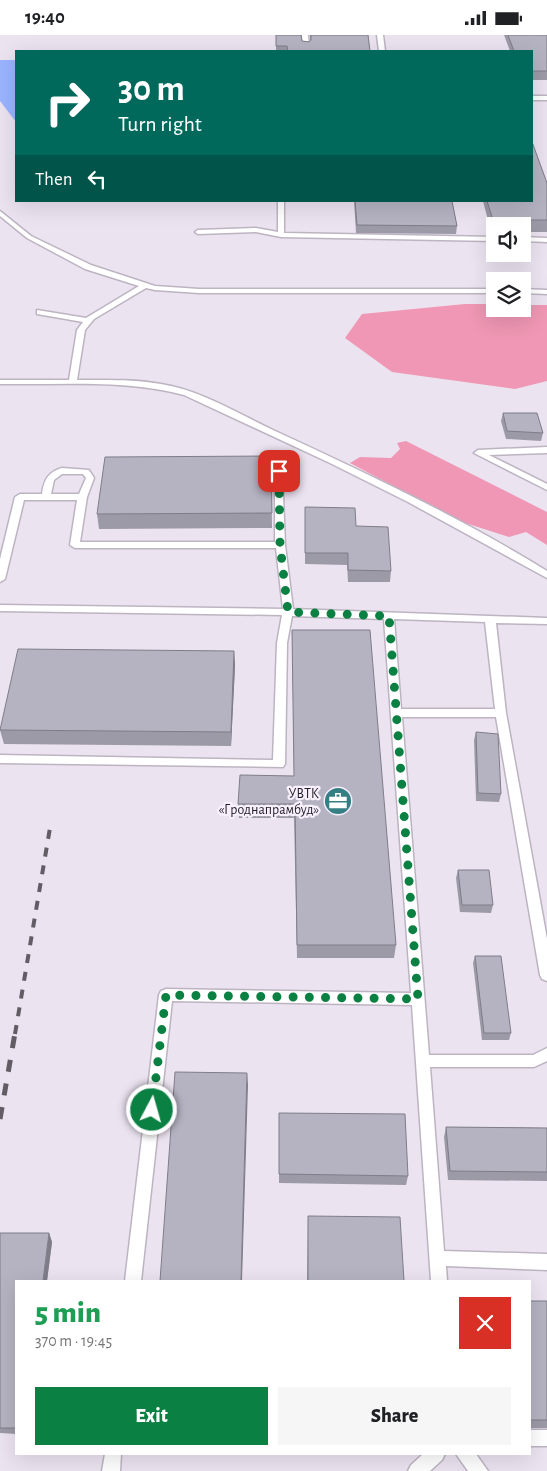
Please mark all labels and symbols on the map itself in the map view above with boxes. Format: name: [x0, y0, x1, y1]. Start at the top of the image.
pin: [258, 450, 300, 492]
office icon: УВТК «Гроднапрамбуд»: [323, 786, 353, 816]
place label: УВТК «Гроднапрамбуд»: [219, 787, 319, 817]
position arrow: [125, 1083, 177, 1135]

